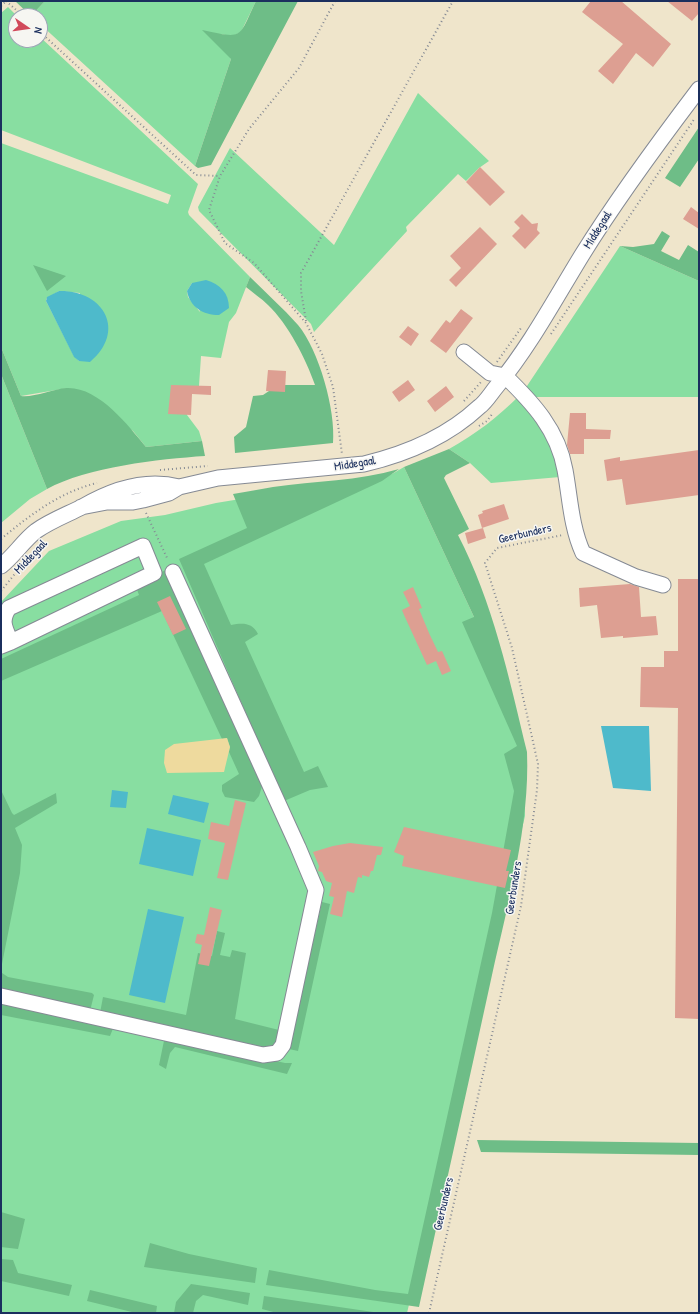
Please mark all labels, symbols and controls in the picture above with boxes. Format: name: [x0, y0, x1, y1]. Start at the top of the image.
north arrow: [8, 8, 48, 48]
text: N: [31, 26, 46, 35]
street label: Middegaal: [581, 208, 615, 252]
street label: Middegaal: [333, 454, 377, 474]
street label: Geerbunders: [497, 521, 553, 547]
street label: Middegaal: [11, 537, 51, 577]
street label: Geerbunders: [503, 860, 525, 916]
street label: Geerbunders: [431, 1176, 457, 1232]

